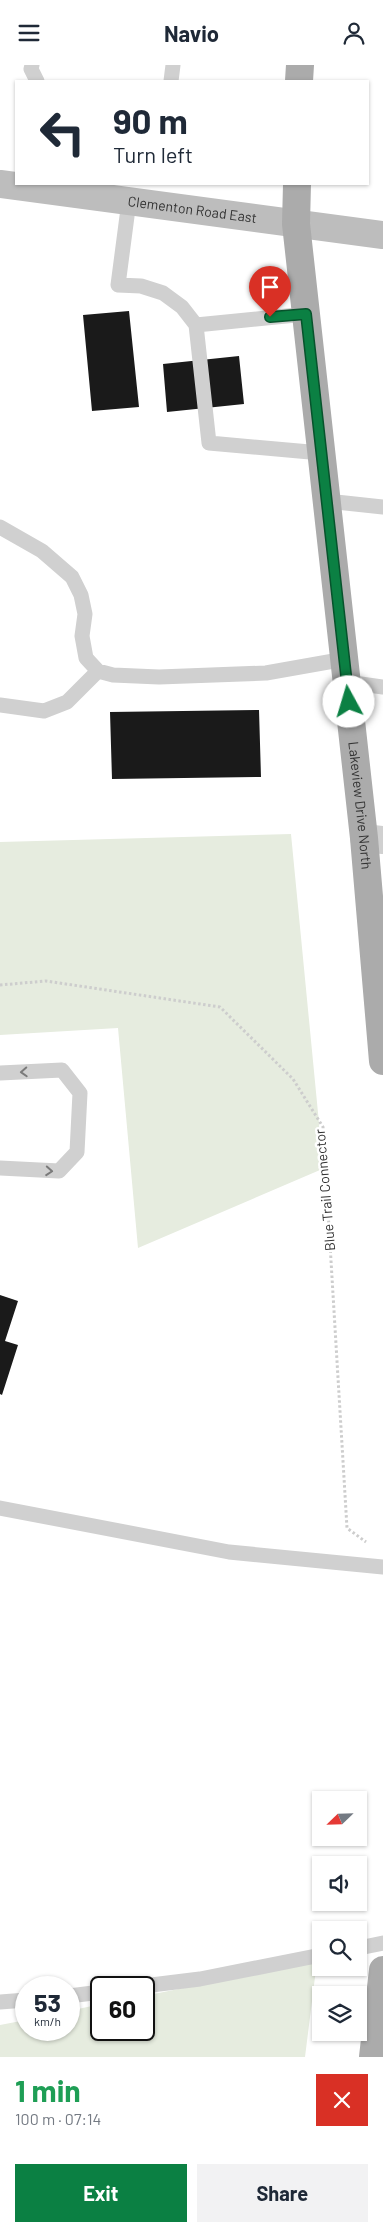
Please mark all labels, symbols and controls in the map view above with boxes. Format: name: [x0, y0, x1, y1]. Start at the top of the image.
icon: menu: [15, 19, 43, 47]
icon: person: [340, 19, 368, 47]
text: Navio: [164, 20, 219, 46]
text: 90 m: [113, 99, 188, 141]
icon: left: [30, 100, 95, 165]
text: Turn left: [113, 141, 193, 167]
street label: Clementon Road East: [127, 192, 258, 226]
pin: [249, 266, 291, 317]
icon: arrive: [256, 273, 284, 301]
position arrow: [322, 675, 374, 727]
street label: Lakeview Drive North: [345, 740, 376, 870]
one-way arrow: [20, 1066, 28, 1077]
street label: Blue Trail Connector: [311, 1128, 338, 1252]
one-way arrow: [45, 1165, 53, 1176]
north arrow: [312, 1791, 368, 1846]
map controls: [312, 1791, 367, 2041]
button: sound: [312, 1856, 367, 1911]
button: search: [312, 1921, 367, 1976]
speed limit sign: 60: [90, 1976, 155, 2041]
button: layers: [312, 1986, 367, 2041]
text: 53: [34, 1987, 61, 2017]
text: km/h: [34, 2014, 61, 2028]
text: 1 min: [15, 2072, 81, 2108]
button: close: [316, 2074, 368, 2126]
text: 100 m · 07:14: [15, 2109, 101, 2128]
button: Exit: [15, 2164, 187, 2222]
button: Share: [197, 2164, 368, 2222]

